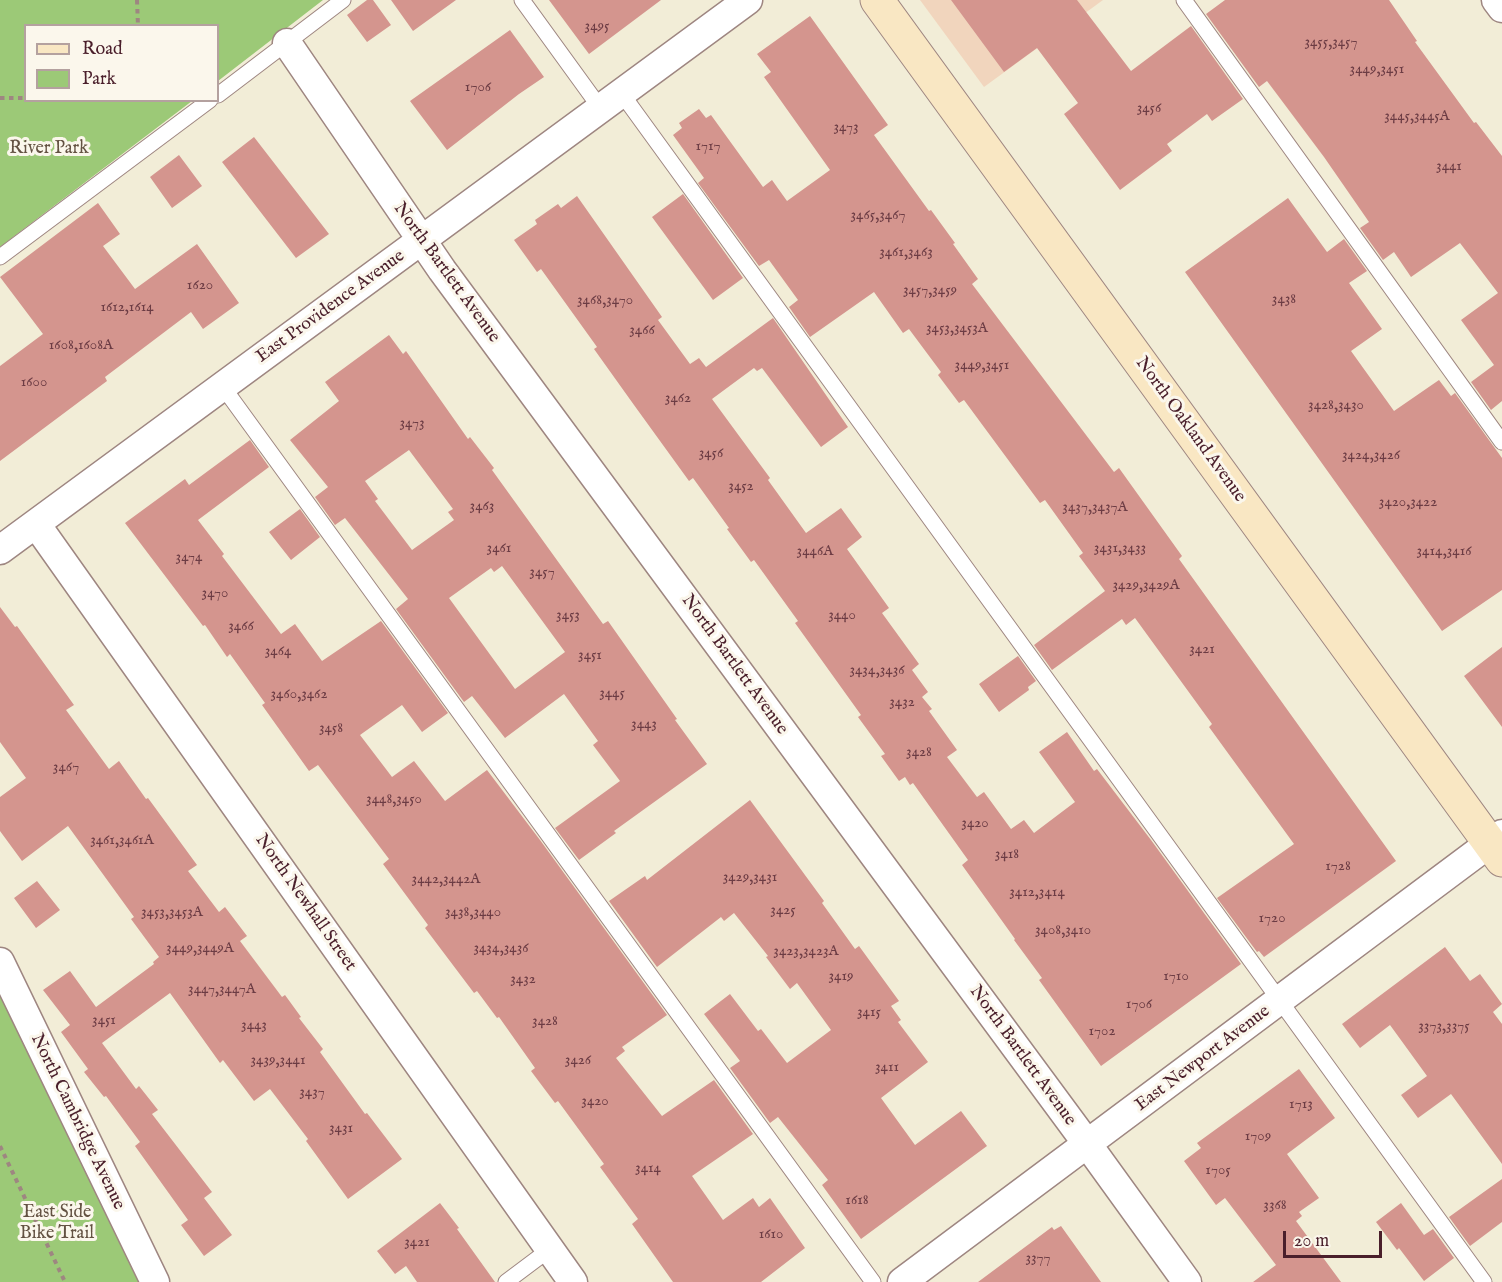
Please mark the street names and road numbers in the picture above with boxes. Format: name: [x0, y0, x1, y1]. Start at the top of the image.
street label: North Bartlett Avenue: [388, 199, 504, 347]
street label: East Providence Avenue: [253, 246, 409, 368]
street label: North Oakland Avenue: [1130, 353, 1250, 507]
street label: North Bartlett Avenue: [676, 591, 792, 739]
street label: North Newhall Street: [250, 830, 360, 976]
street label: North Bartlett Avenue: [964, 982, 1080, 1130]
street label: East Newport Avenue: [1131, 1001, 1275, 1117]
street label: North Cambridge Avenue: [25, 1031, 129, 1213]

